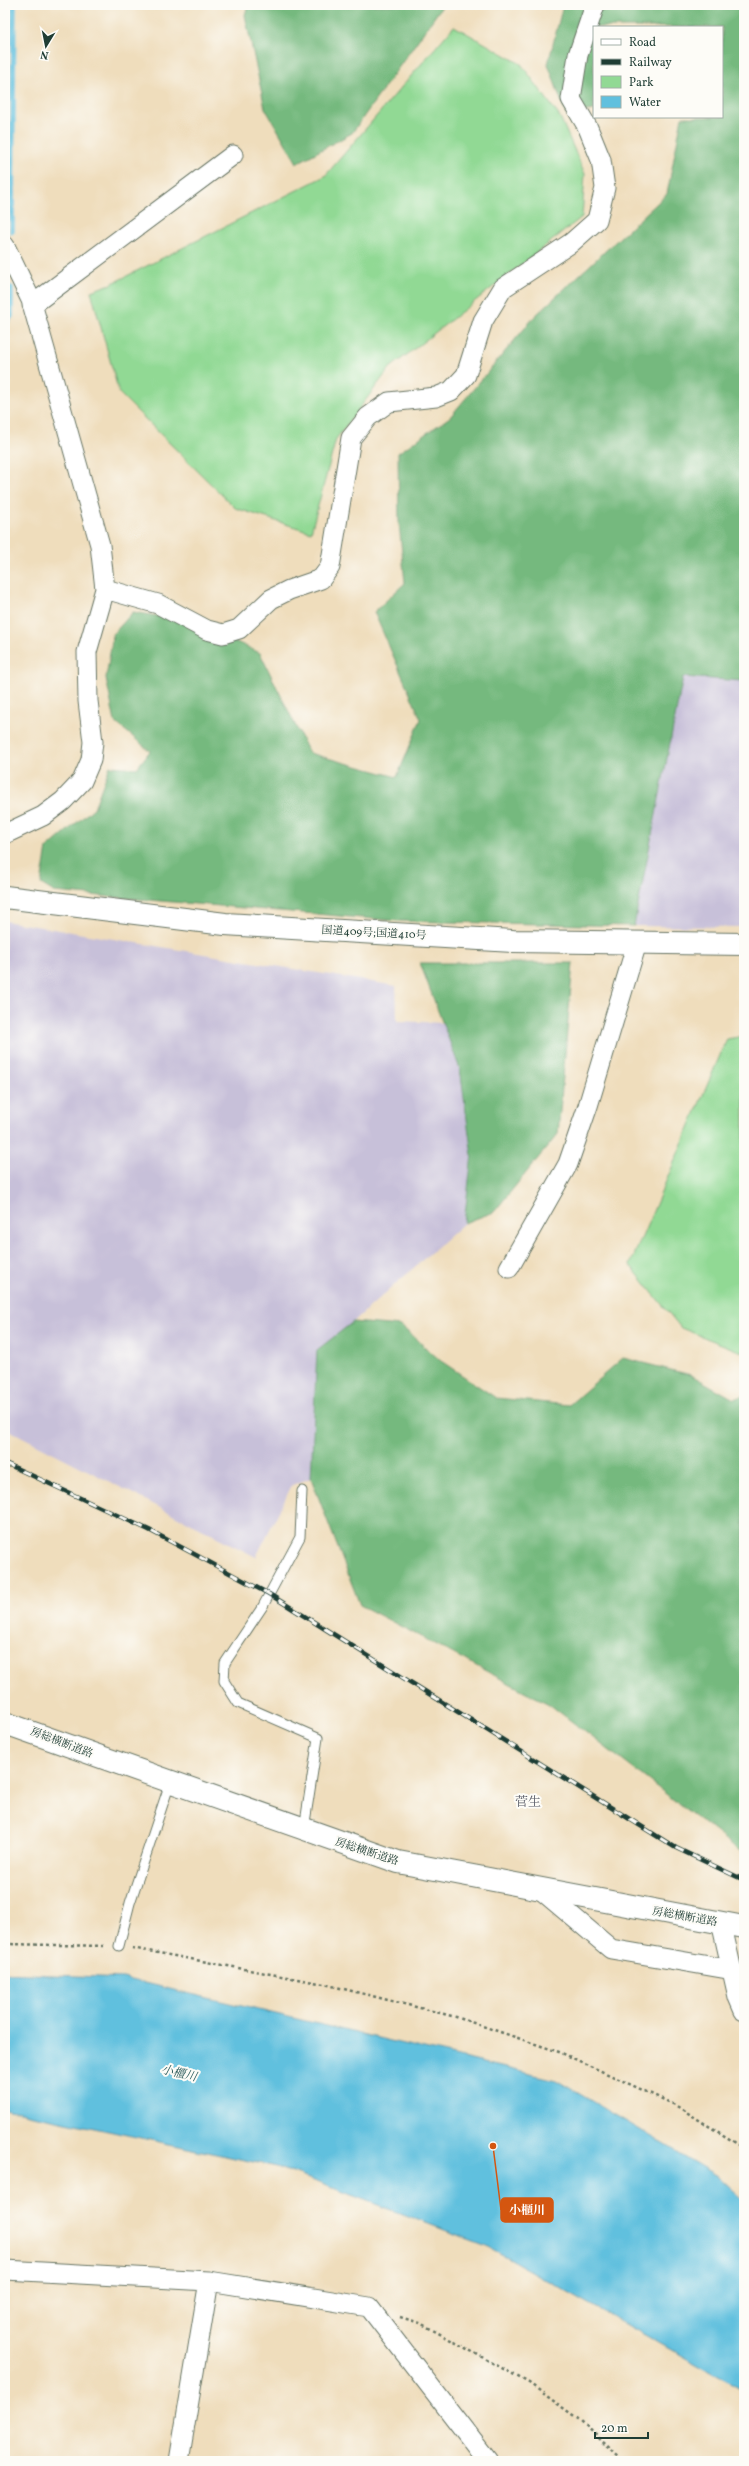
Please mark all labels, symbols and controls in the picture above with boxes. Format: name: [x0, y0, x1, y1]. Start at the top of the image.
north arrow: [26, 26, 66, 66]
legend: [593, 26, 723, 118]
text: Road: [629, 35, 656, 51]
text: N: [39, 46, 50, 62]
text: Railway: [629, 55, 672, 71]
text: Park: [629, 75, 654, 91]
text: Water: [629, 95, 661, 111]
street label: 国道409号;国道410号: [321, 923, 427, 944]
street label: 房総横断道路: [28, 1725, 95, 1762]
district label: 菅生: [515, 1794, 541, 1812]
street label: 房総横断道路: [333, 1835, 400, 1870]
street label: 房総横断道路: [651, 1904, 719, 1931]
water label: 小櫃川: [159, 2062, 200, 2086]
callout: 小櫃川: [501, 2198, 553, 2222]
text: 小櫃川: [509, 2203, 545, 2219]
scale bar: [595, 2414, 648, 2440]
text: 20 m: [601, 2421, 628, 2437]

